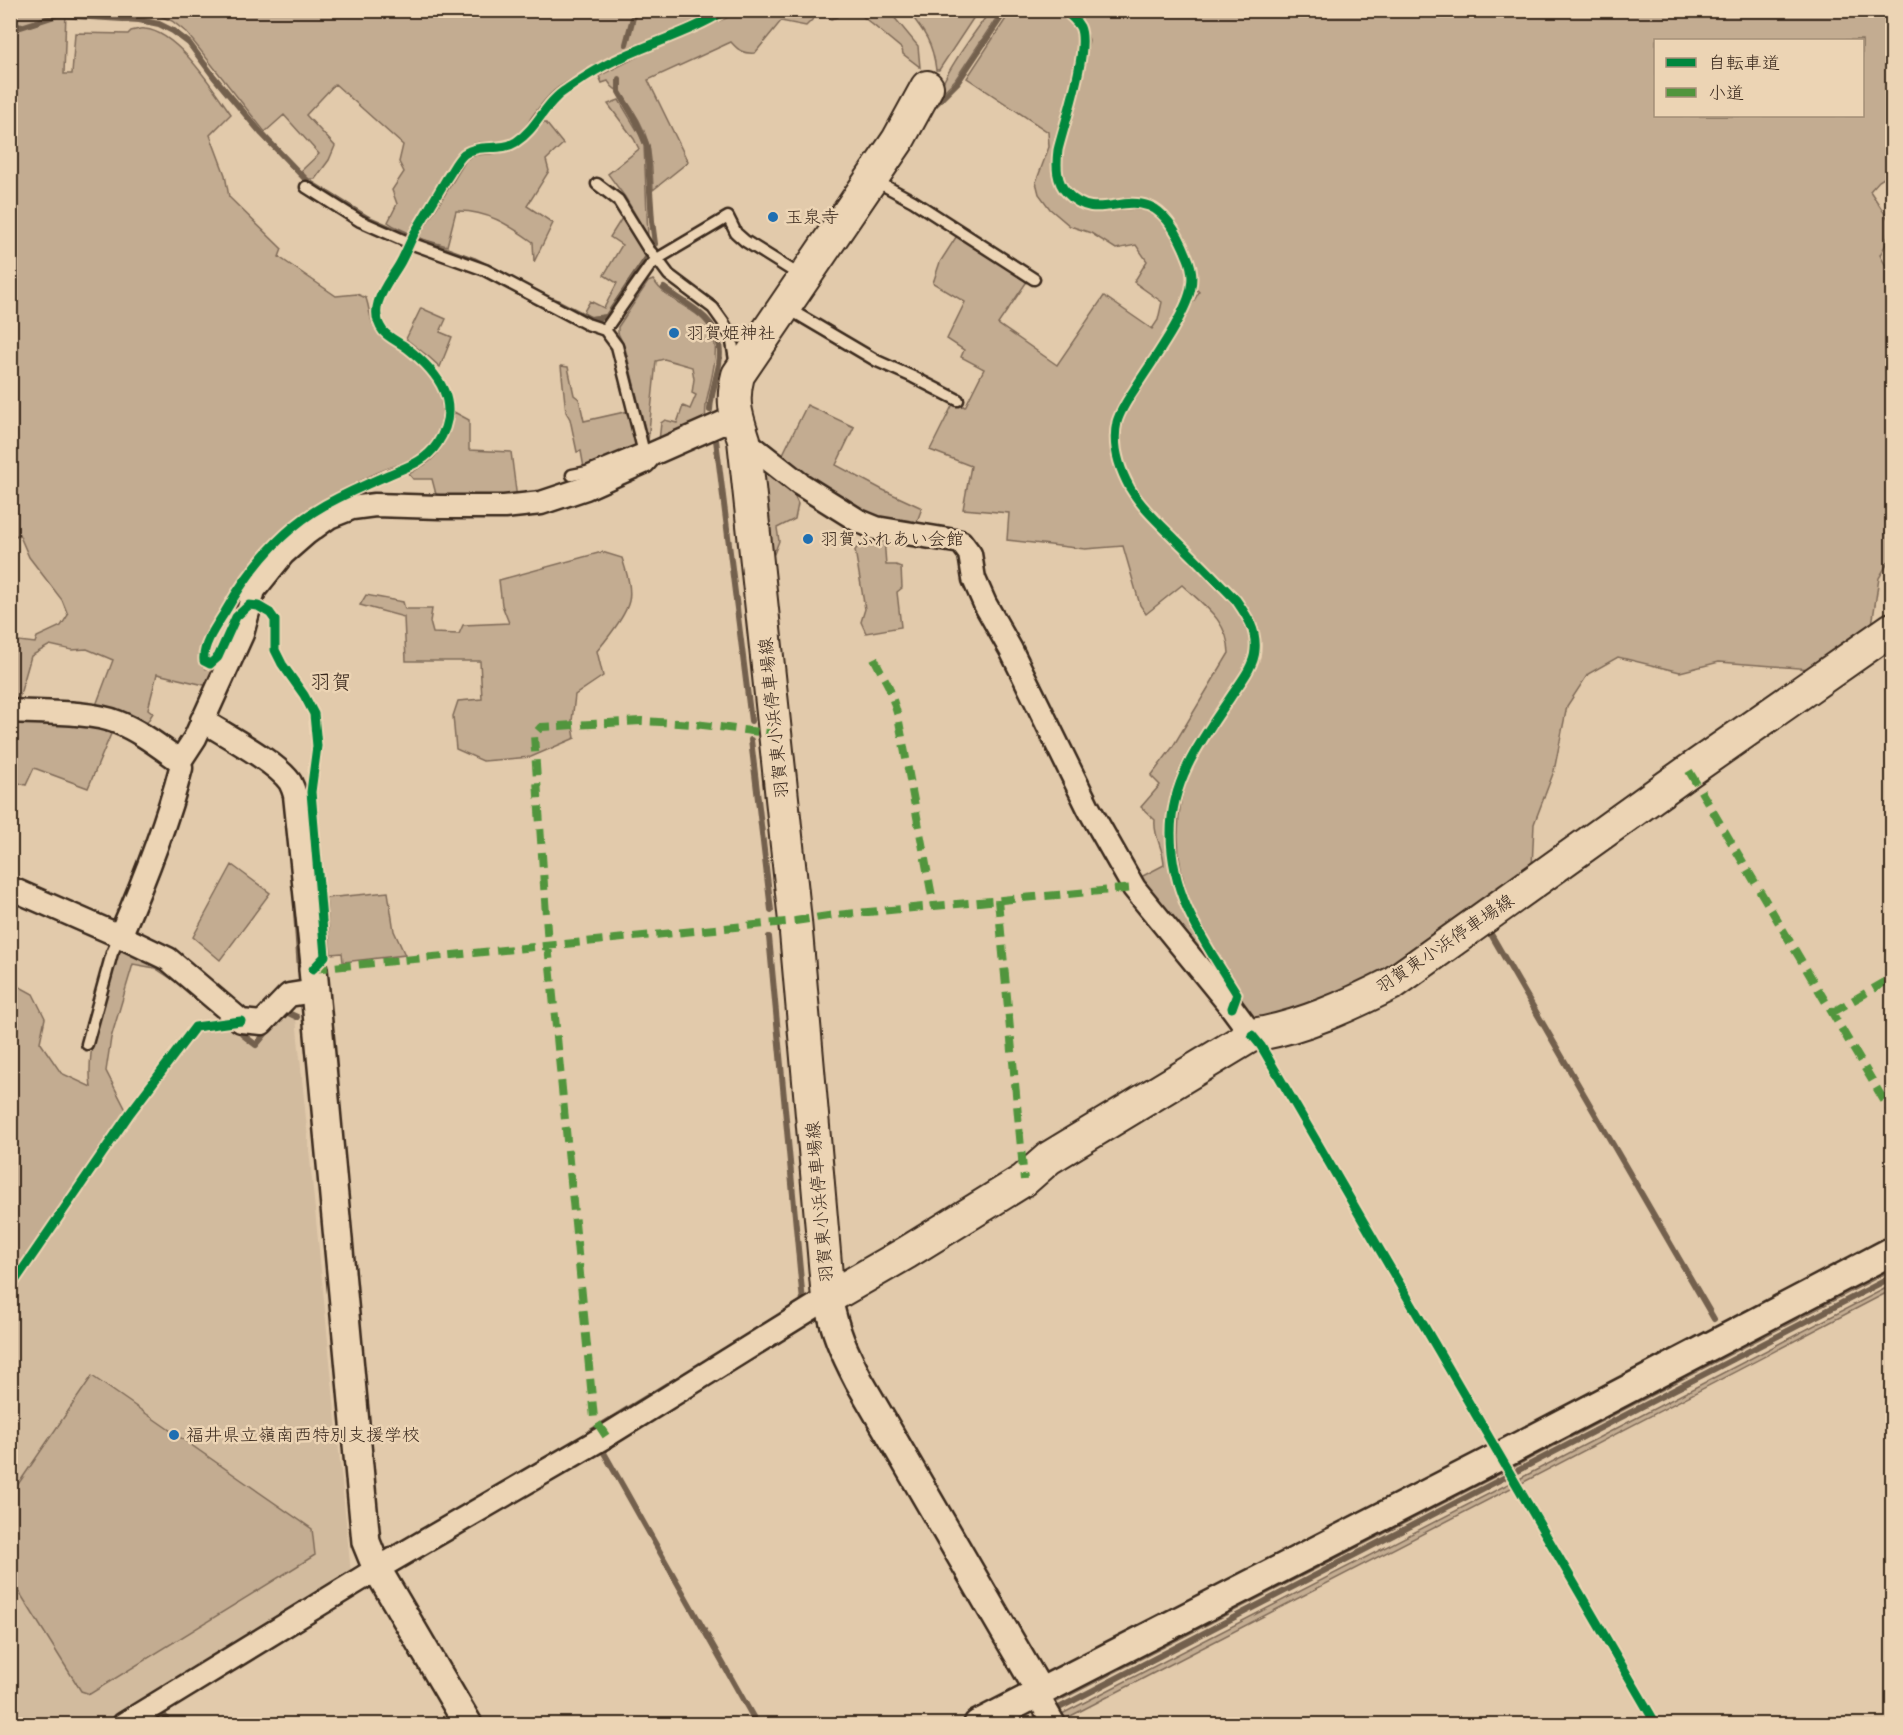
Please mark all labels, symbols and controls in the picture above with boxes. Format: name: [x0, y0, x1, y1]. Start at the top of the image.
legend: [1654, 39, 1864, 117]
text: 自転車道: [1708, 53, 1780, 74]
text: 小道: [1708, 83, 1744, 104]
place label: 玉泉寺: [785, 207, 839, 228]
marker: 玉泉寺: [766, 210, 780, 224]
place label: 羽賀姫神社: [686, 323, 776, 344]
marker: 羽賀姫神社: [667, 326, 681, 340]
place label: 羽賀ふれあい会館: [820, 529, 964, 550]
marker: 羽賀ふれあい会館: [801, 532, 815, 546]
street label: 羽賀東小浜停車場線: [755, 636, 793, 800]
district label: 羽賀: [310, 670, 352, 695]
street label: 羽賀東小浜停車場線: [1372, 890, 1518, 998]
street label: 羽賀東小浜停車場線: [802, 1120, 838, 1284]
place label: 福井県立嶺南西特別支援学校: [186, 1425, 420, 1446]
marker: 福井県立嶺南西特別支援学校: [167, 1428, 181, 1442]

